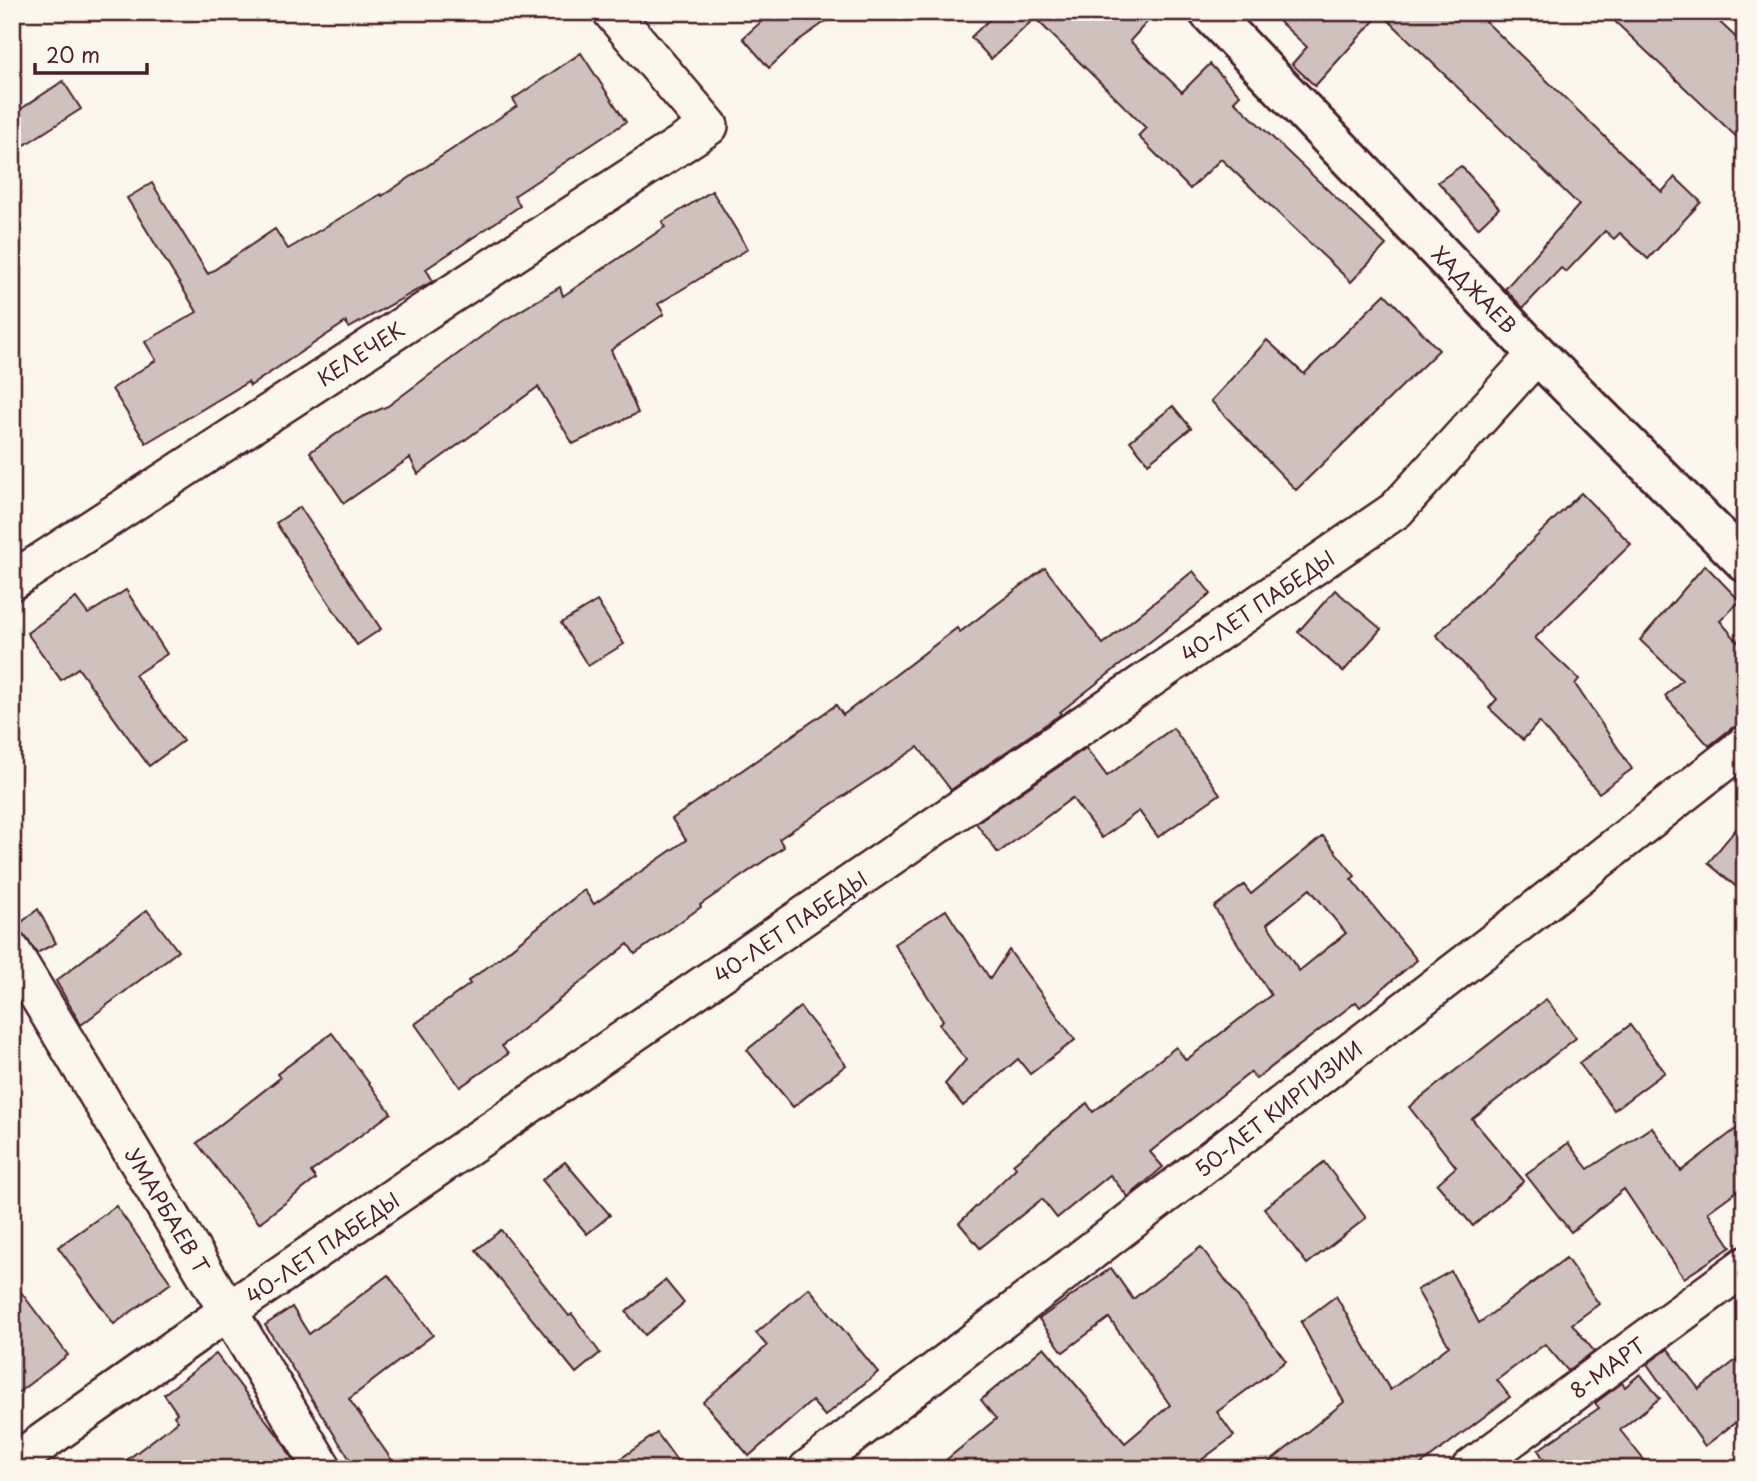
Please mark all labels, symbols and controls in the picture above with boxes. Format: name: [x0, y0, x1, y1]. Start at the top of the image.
scale bar: [35, 32, 147, 76]
text: 20 m: [46, 38, 100, 70]
street label: ХАДЖАЕВ: [1425, 238, 1525, 340]
street label: КЕЛЕЧЕК: [310, 313, 410, 393]
street label: 40-ЛЕТ ПАБЕДЫ: [1173, 541, 1341, 669]
street label: 40-ЛЕТ ПАБЕДЫ: [706, 862, 874, 990]
street label: 50-ЛЕТ КИРГИЗИИ: [1187, 1032, 1369, 1184]
street label: УМАРБАЕВ Т: [118, 1141, 219, 1280]
street label: 40-ЛЕТ ПАБЕДЫ: [238, 1183, 406, 1311]
street label: 8-МАРТ: [1563, 1328, 1652, 1405]

